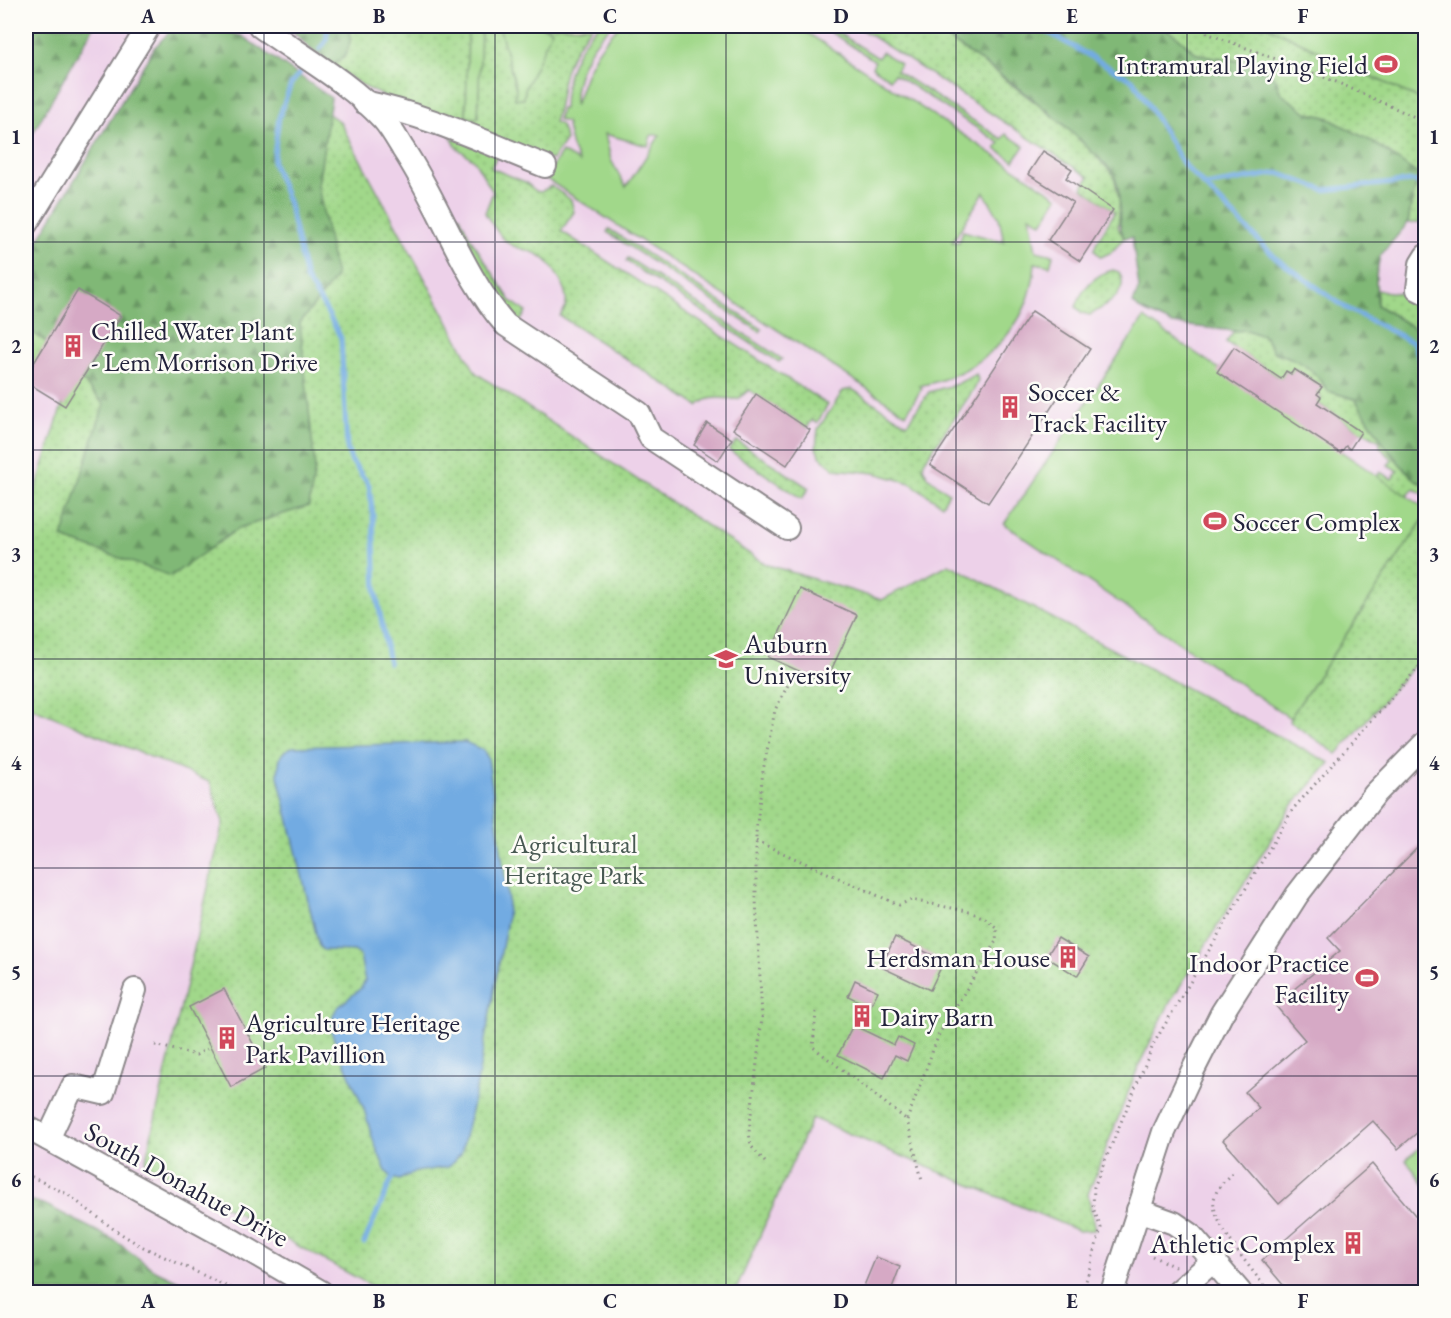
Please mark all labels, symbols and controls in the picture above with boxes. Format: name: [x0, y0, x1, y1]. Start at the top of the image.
text: A: [140, 3, 156, 29]
text: B: [373, 3, 385, 29]
text: C: [603, 3, 617, 29]
text: D: [833, 3, 849, 29]
text: E: [1066, 3, 1078, 29]
text: F: [1298, 3, 1309, 29]
place label: Intramural Playing Field: [1117, 47, 1368, 82]
sports icon: Intramural Playing Field: [1373, 51, 1399, 77]
text: 1: [11, 124, 21, 150]
text: 1: [1429, 124, 1439, 150]
place label: Chilled Water Plant - Lem Morrison Drive: [91, 313, 318, 379]
text: 2: [11, 333, 22, 359]
building icon: Chilled Water Plant - Lem Morrison Drive: [60, 333, 86, 359]
text: 2: [1429, 333, 1440, 359]
place label: Soccer & Track Facility: [1028, 374, 1167, 440]
building icon: Soccer & Track Facility: [997, 394, 1023, 420]
place label: Soccer Complex: [1233, 504, 1401, 539]
sports icon: Soccer Complex: [1202, 508, 1228, 534]
text: 3: [11, 541, 21, 567]
text: 3: [1429, 541, 1439, 567]
place label: Auburn University: [743, 626, 851, 692]
school or university icon: Auburn University: [713, 646, 739, 672]
text: 4: [11, 750, 22, 776]
text: 4: [1429, 750, 1440, 776]
park label: Agricultural Heritage Park: [504, 826, 645, 892]
place label: Herdsman House: [866, 940, 1050, 975]
building icon: Herdsman House: [1055, 944, 1081, 970]
place label: Indoor Practice Facility: [1189, 945, 1349, 1011]
text: 5: [11, 959, 21, 985]
text: 5: [1429, 959, 1439, 985]
sports icon: Indoor Practice Facility: [1354, 965, 1380, 991]
place label: Dairy Barn: [880, 999, 994, 1034]
building icon: Dairy Barn: [849, 1003, 875, 1029]
place label: Agriculture Heritage Park Pavillion: [244, 1005, 460, 1071]
building icon: Agriculture Heritage Park Pavillion: [214, 1025, 240, 1051]
street label: South Donahue Drive: [79, 1113, 295, 1255]
text: 6: [11, 1167, 22, 1193]
text: 6: [1429, 1167, 1440, 1193]
place label: Athletic Complex: [1149, 1226, 1335, 1261]
building icon: Athletic Complex: [1340, 1230, 1366, 1256]
text: A: [140, 1288, 156, 1314]
text: B: [373, 1288, 385, 1314]
text: C: [603, 1288, 617, 1314]
text: D: [833, 1288, 849, 1314]
text: E: [1066, 1288, 1078, 1314]
text: F: [1298, 1288, 1309, 1314]

